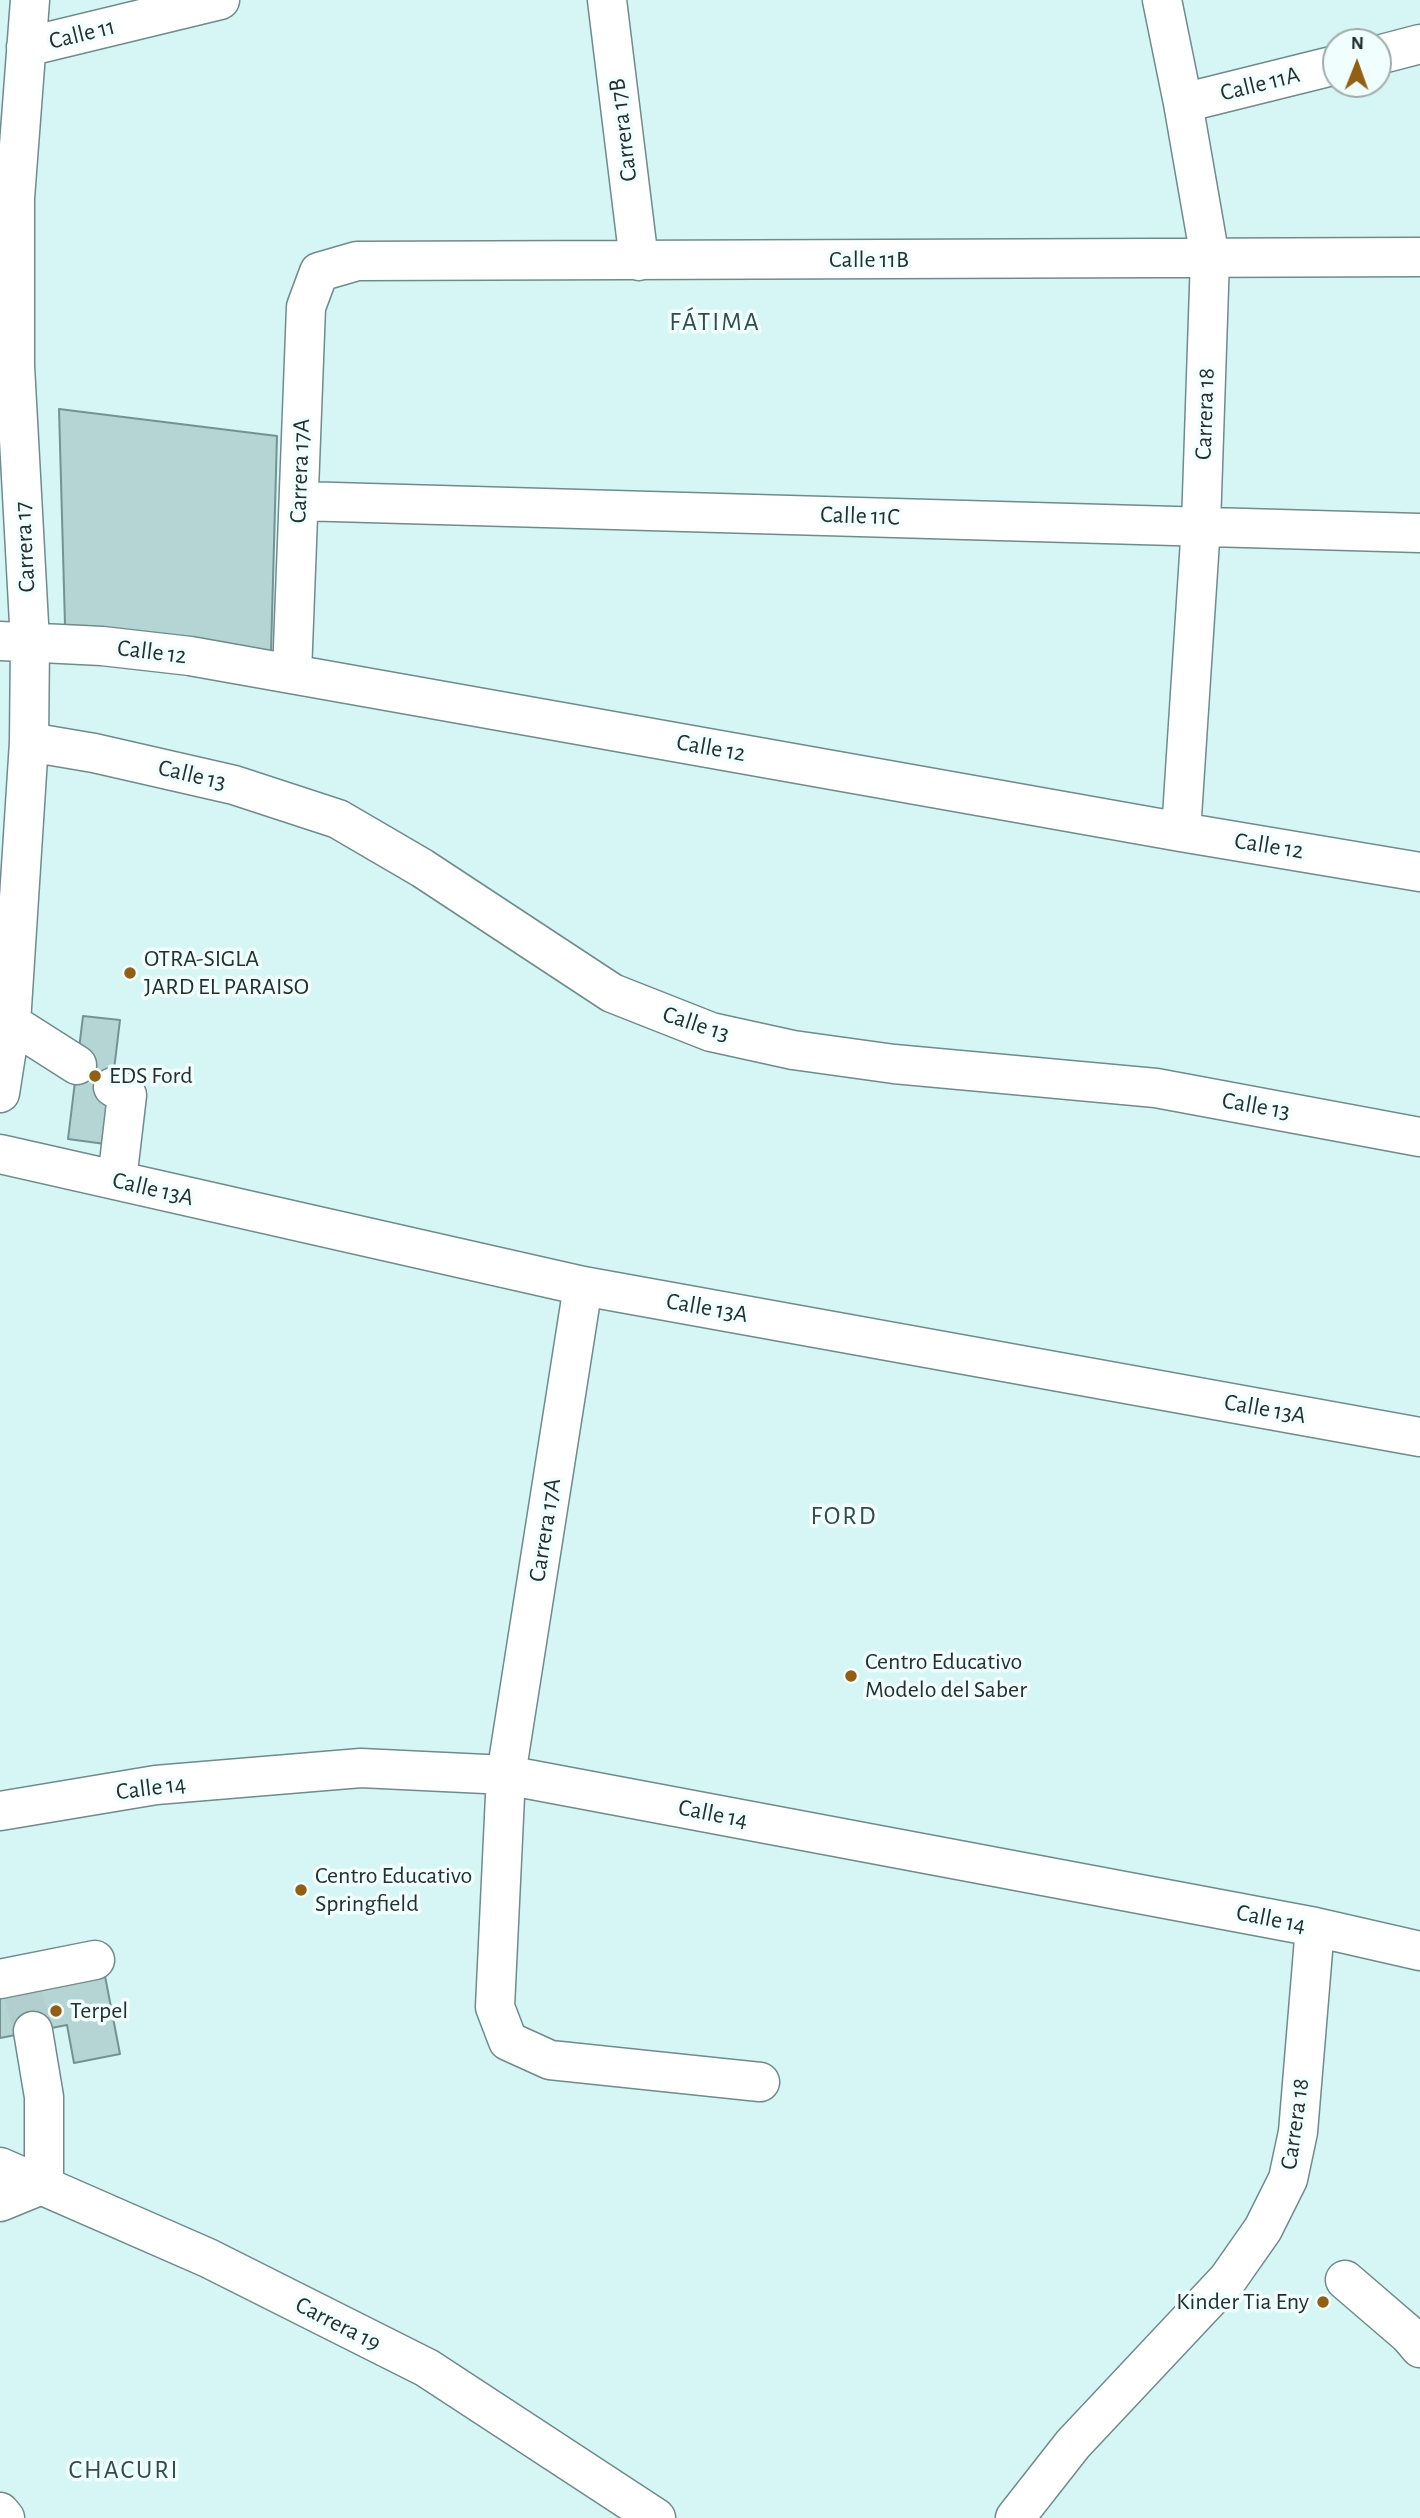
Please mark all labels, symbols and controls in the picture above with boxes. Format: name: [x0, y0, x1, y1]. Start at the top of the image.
street label: Calle 11: [46, 12, 118, 56]
north arrow: [1322, 28, 1392, 98]
text: N: [1351, 34, 1364, 53]
street label: Calle 11A: [1217, 60, 1303, 108]
street label: Carrera 17B: [602, 77, 644, 183]
street label: Calle 11B: [829, 246, 909, 274]
district label: FÁTIMA: [670, 306, 760, 338]
street label: Carrera 18: [1189, 367, 1221, 461]
street label: Carrera 17A: [284, 418, 316, 524]
street label: Calle 11C: [820, 500, 900, 532]
street label: Carrera 17: [8, 501, 42, 593]
street label: Calle 12: [116, 633, 188, 671]
street label: Calle 12: [674, 728, 748, 768]
street label: Calle 13: [155, 753, 229, 797]
street label: Calle 12: [1232, 826, 1306, 866]
place label: OTRA-SIGLA JARD EL PARAISO: [144, 945, 309, 1001]
marker: OTRA-SIGLA JARD EL PARAISO: [122, 965, 138, 981]
street label: Calle 13: [659, 1000, 733, 1048]
place label: EDS Ford: [109, 1062, 193, 1090]
marker: EDS Ford: [87, 1068, 103, 1084]
street label: Calle 13: [1220, 1086, 1292, 1126]
street label: Calle 13A: [110, 1166, 196, 1212]
street label: Calle 13A: [664, 1287, 750, 1329]
street label: Calle 13A: [1222, 1388, 1308, 1430]
street label: Carrera 17A: [523, 1476, 567, 1584]
district label: FORD: [811, 1500, 877, 1532]
place label: Centro Educativo Modelo del Saber: [865, 1648, 1027, 1704]
marker: Centro Educativo Modelo del Saber: [843, 1668, 859, 1684]
street label: Calle 14: [114, 1769, 188, 1807]
street label: Calle 14: [676, 1793, 750, 1835]
place label: Centro Educativo Springfield: [315, 1862, 472, 1918]
marker: Centro Educativo Springfield: [293, 1882, 309, 1898]
street label: Calle 14: [1234, 1898, 1308, 1940]
place label: Terpel: [70, 1997, 128, 2025]
marker: Terpel: [48, 2003, 64, 2019]
street label: Carrera 18: [1274, 2076, 1316, 2172]
place label: Kinder Tia Eny: [1176, 2288, 1309, 2316]
street label: Carrera 19: [290, 2290, 386, 2358]
marker: Kinder Tia Eny: [1315, 2294, 1331, 2310]
district label: CHACURI: [69, 2454, 179, 2486]

